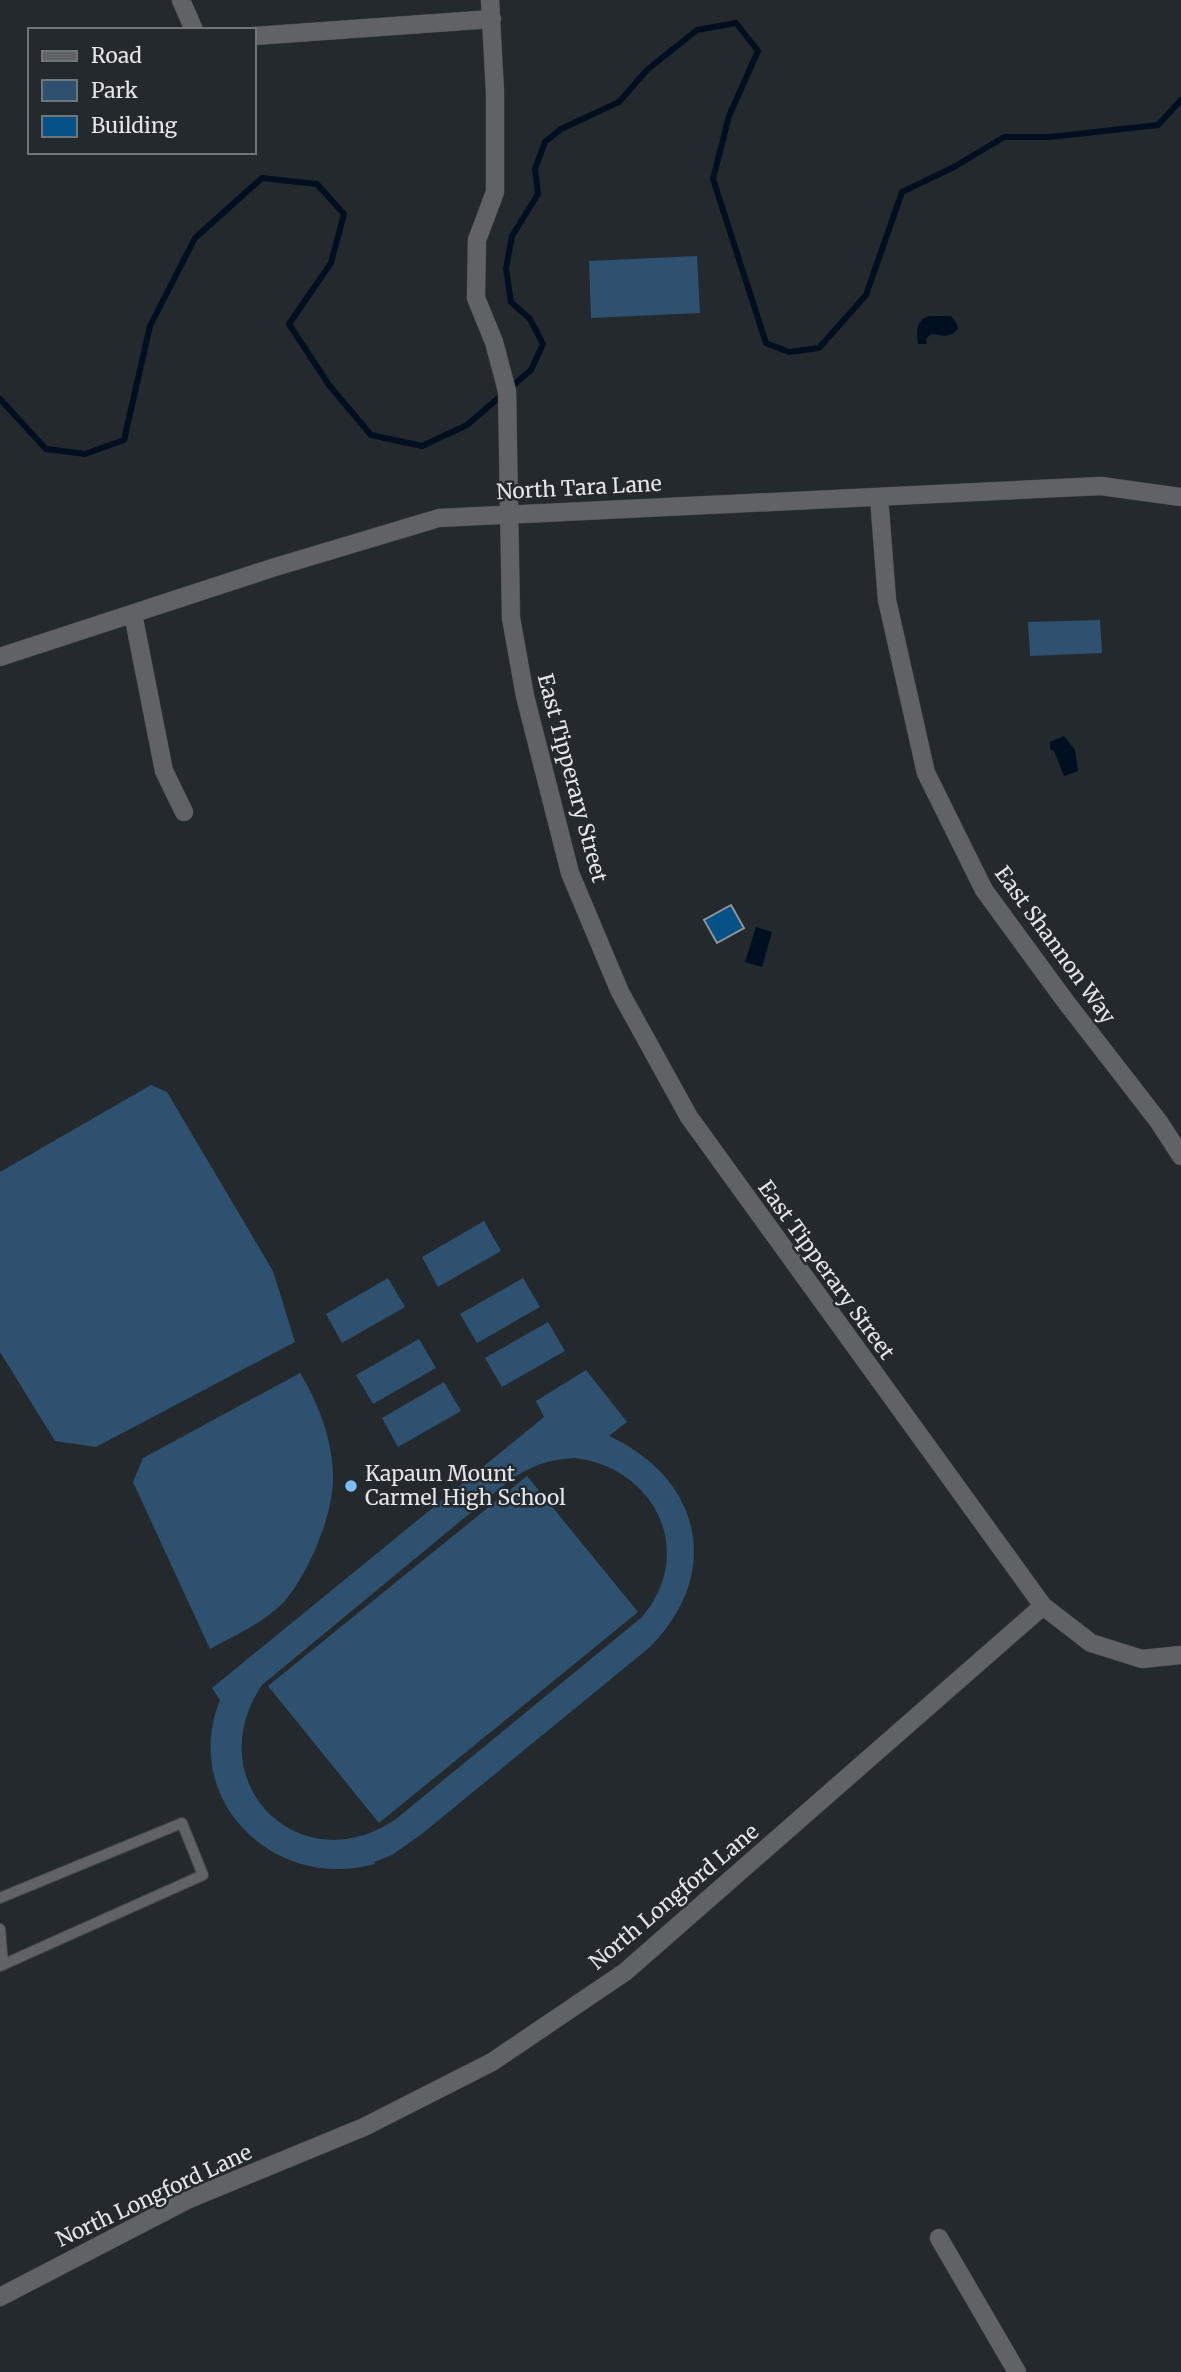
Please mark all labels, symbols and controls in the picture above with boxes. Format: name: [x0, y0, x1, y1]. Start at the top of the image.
legend: [28, 28, 256, 154]
text: Road: [91, 42, 142, 69]
text: Park: [91, 77, 138, 104]
text: Building: [91, 112, 178, 139]
street label: North Tara Lane: [496, 470, 662, 505]
street label: East Tipperary Street: [532, 671, 613, 885]
street label: East Shannon Way: [989, 861, 1122, 1029]
street label: East Tipperary Street: [752, 1175, 900, 1365]
place label: Kapaun Mount Carmel High School: [365, 1460, 566, 1511]
marker: Kapaun Mount Carmel High School: [343, 1478, 359, 1494]
street label: North Longford Lane: [583, 1818, 764, 1975]
street label: North Longford Lane: [52, 2138, 256, 2253]

